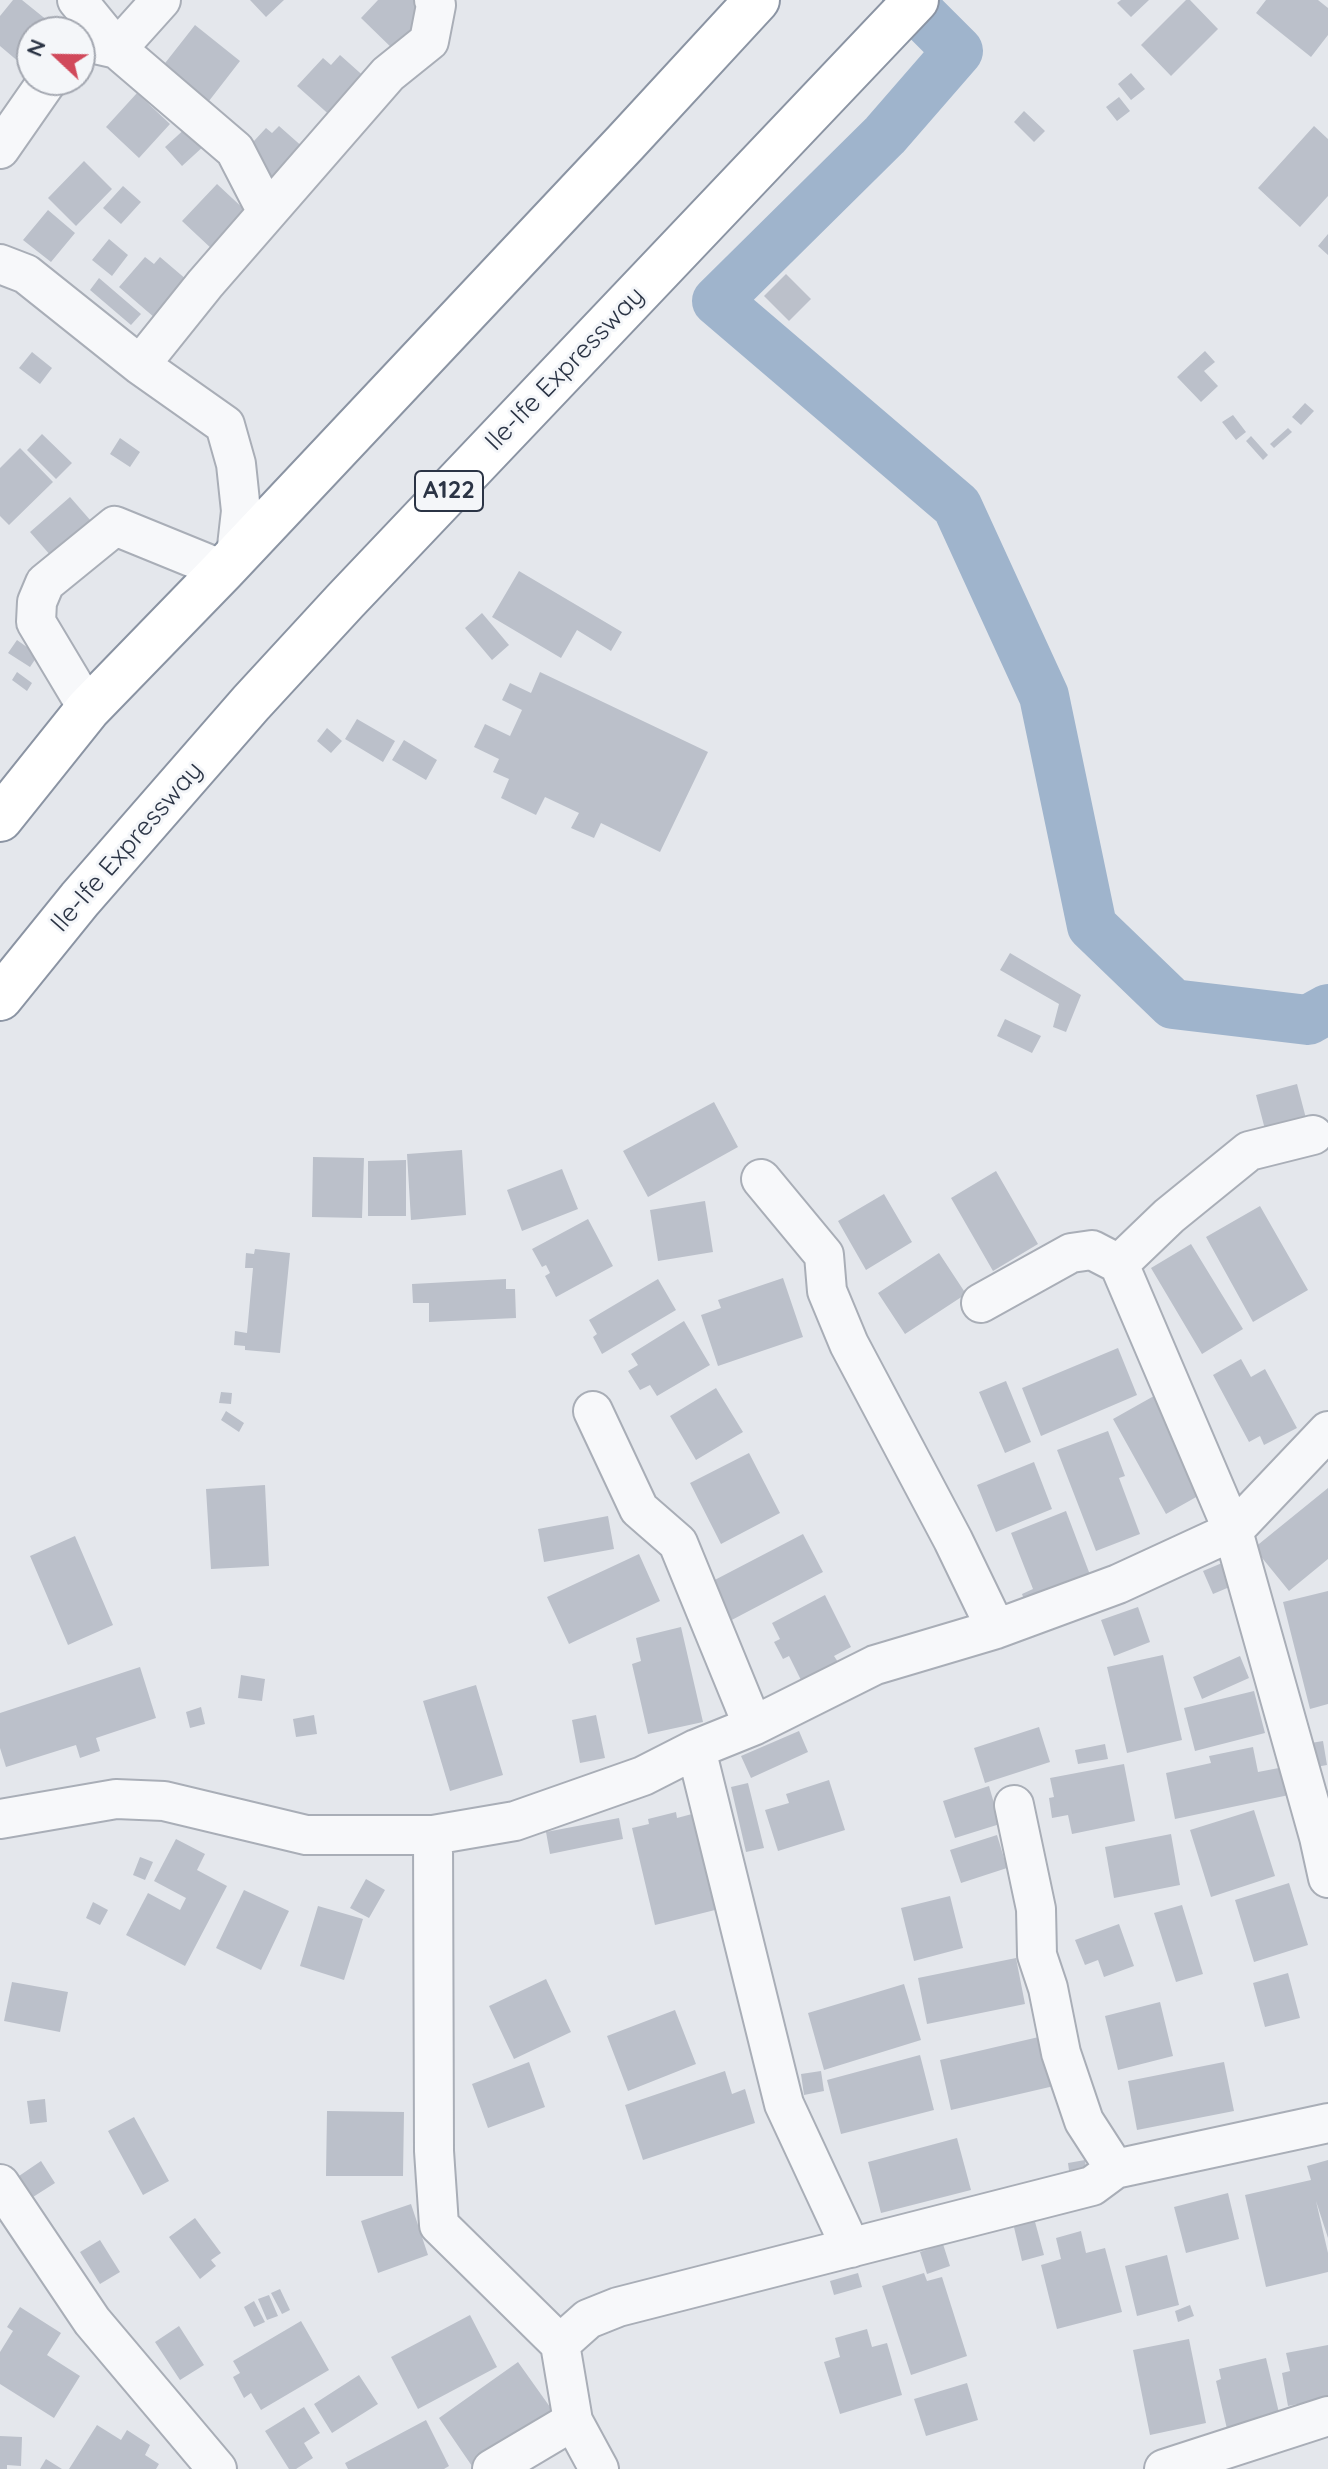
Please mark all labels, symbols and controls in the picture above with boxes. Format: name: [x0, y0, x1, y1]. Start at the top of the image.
north arrow: [16, 16, 96, 96]
text: N: [20, 35, 52, 61]
street label: Ile-Ife Expressway: [479, 281, 651, 457]
road number: A122: [415, 471, 483, 511]
street label: Ile-Ife Expressway: [45, 755, 209, 939]

